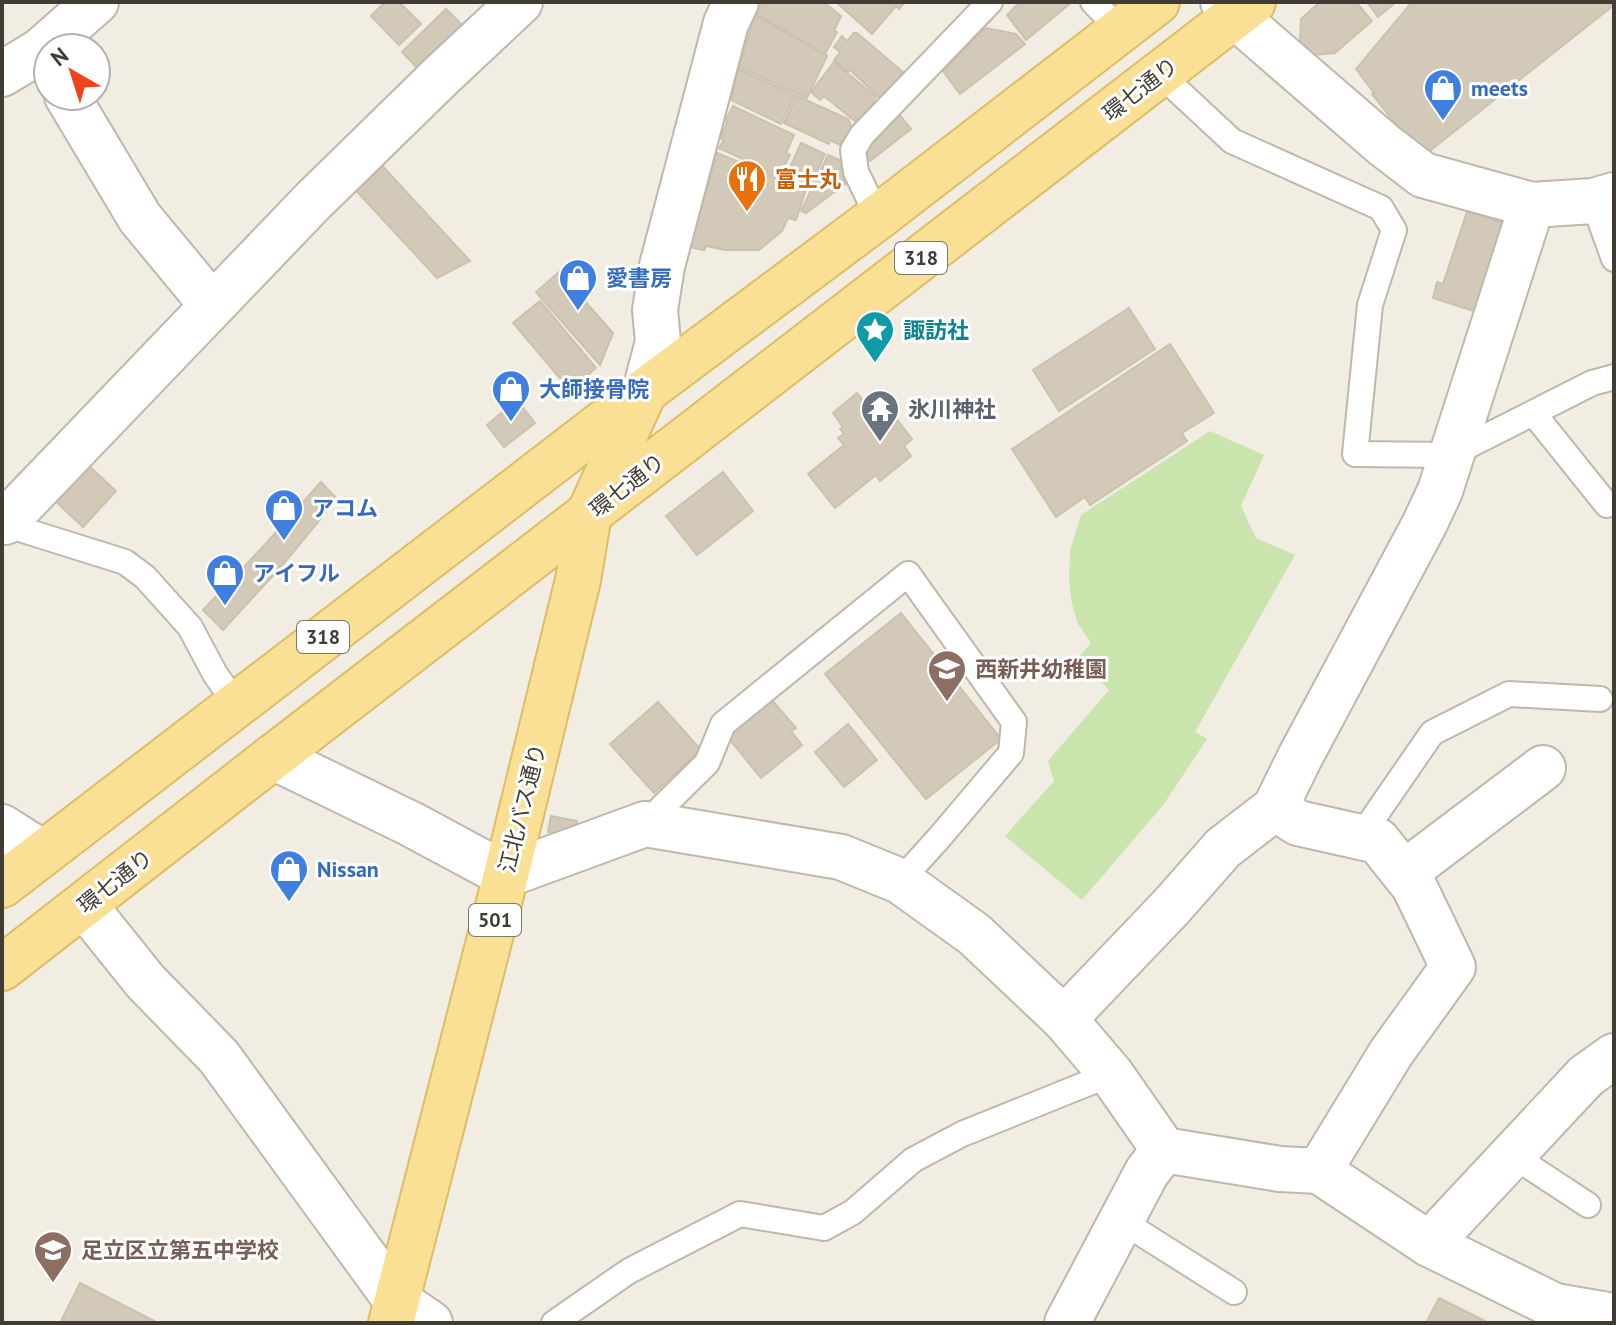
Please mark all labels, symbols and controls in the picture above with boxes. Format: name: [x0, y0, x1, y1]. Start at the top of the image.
north arrow: [32, 32, 112, 112]
text: N: [45, 41, 74, 72]
street label: 環七通り: [1097, 51, 1183, 127]
shop icon: meets: [1422, 67, 1464, 122]
place label: meets: [1471, 74, 1528, 102]
restaurant icon: 富士丸: [726, 158, 768, 213]
place label: 富士丸: [775, 165, 841, 193]
road number: 318: [895, 242, 947, 274]
shop icon: 愛書房: [557, 257, 599, 312]
place label: 愛書房: [606, 264, 672, 292]
place icon: 諏訪社: [854, 309, 896, 364]
place label: 諏訪社: [903, 316, 969, 344]
shop icon: 大師接骨院: [490, 368, 532, 423]
place label: 大師接骨院: [539, 375, 649, 403]
temple icon: 氷川神社: [859, 388, 901, 443]
place label: 氷川神社: [908, 395, 996, 423]
street label: 環七通り: [584, 447, 670, 523]
shop icon: アコム: [263, 487, 305, 542]
place label: アコム: [312, 494, 378, 522]
shop icon: アイフル: [204, 552, 246, 607]
place label: アイフル: [253, 559, 340, 587]
road number: 318: [297, 621, 349, 653]
school or university icon: 西新井幼稚園: [926, 648, 968, 703]
place label: 西新井幼稚園: [975, 655, 1107, 683]
street label: 江北バス通り: [492, 741, 552, 875]
street label: 環七通り: [72, 843, 158, 919]
shop icon: Nissan: [268, 848, 310, 903]
place label: Nissan: [317, 855, 379, 883]
road number: 501: [469, 904, 521, 936]
school or university icon: 足立区立第五中学校: [32, 1229, 74, 1284]
place label: 足立区立第五中学校: [81, 1236, 279, 1264]

